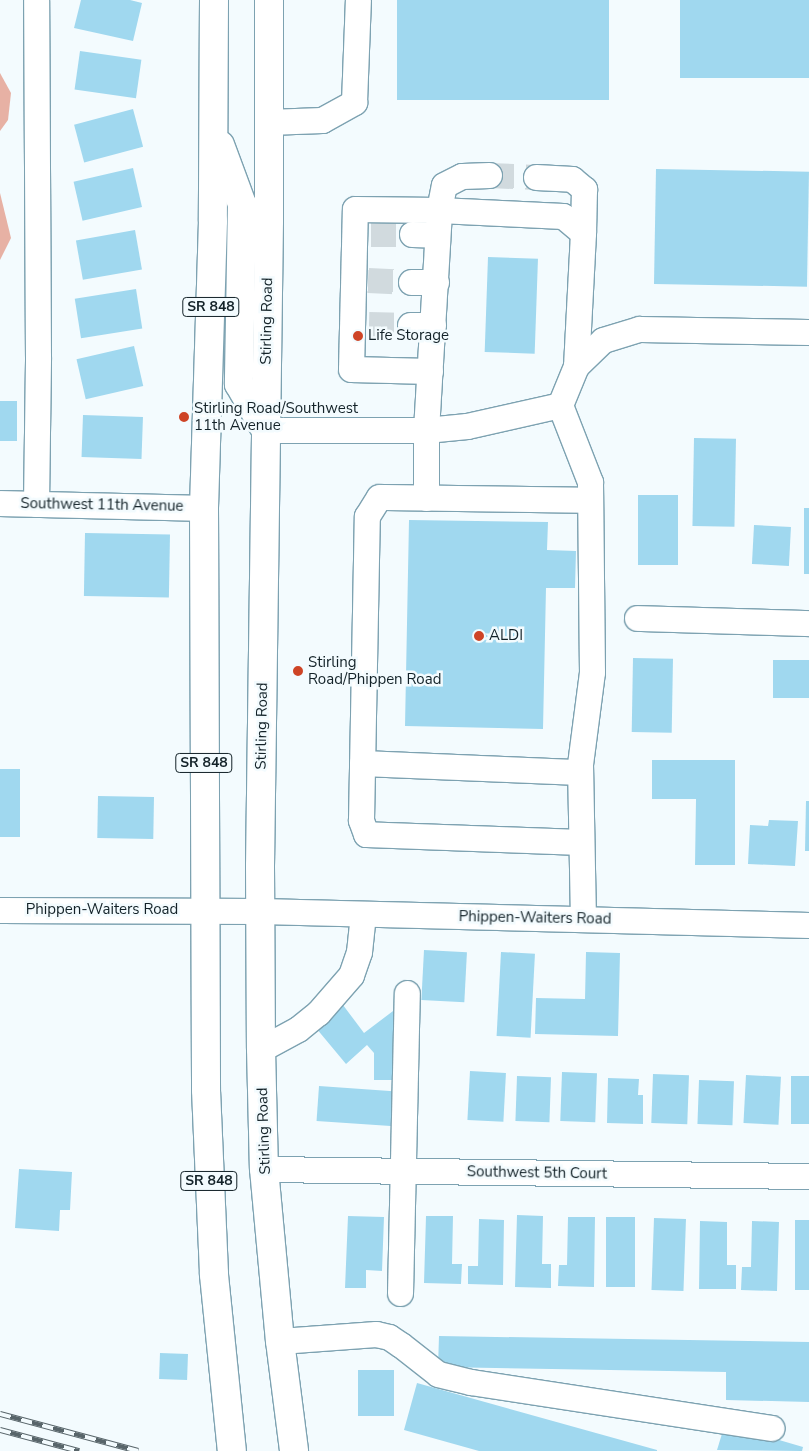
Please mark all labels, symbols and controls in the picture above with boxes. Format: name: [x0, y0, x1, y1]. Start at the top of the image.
street label: Stirling Road: [257, 277, 277, 365]
road number: SR 848: [182, 296, 240, 318]
place label: Life Storage: [368, 327, 449, 345]
marker: Life Storage: [352, 330, 364, 342]
place label: Stirling Road/Southwest 11th Avenue: [194, 399, 358, 434]
marker: Stirling Road/Southwest 11th Avenue: [178, 411, 190, 423]
street label: Southwest 11th Avenue: [20, 495, 184, 515]
place label: ALDI: [489, 627, 523, 645]
marker: ALDI: [473, 630, 485, 642]
place label: Stirling Road/Phippen Road: [308, 653, 441, 688]
marker: Stirling Road/Phippen Road: [292, 665, 304, 677]
street label: Stirling Road: [252, 682, 272, 770]
road number: SR 848: [175, 751, 233, 774]
street label: Phippen-Waiters Road: [26, 901, 178, 919]
street label: Phippen-Waiters Road: [459, 908, 611, 928]
street label: Stirling Road: [253, 1087, 275, 1175]
street label: Southwest 5th Court: [467, 1163, 607, 1183]
road number: SR 848: [180, 1170, 238, 1192]

